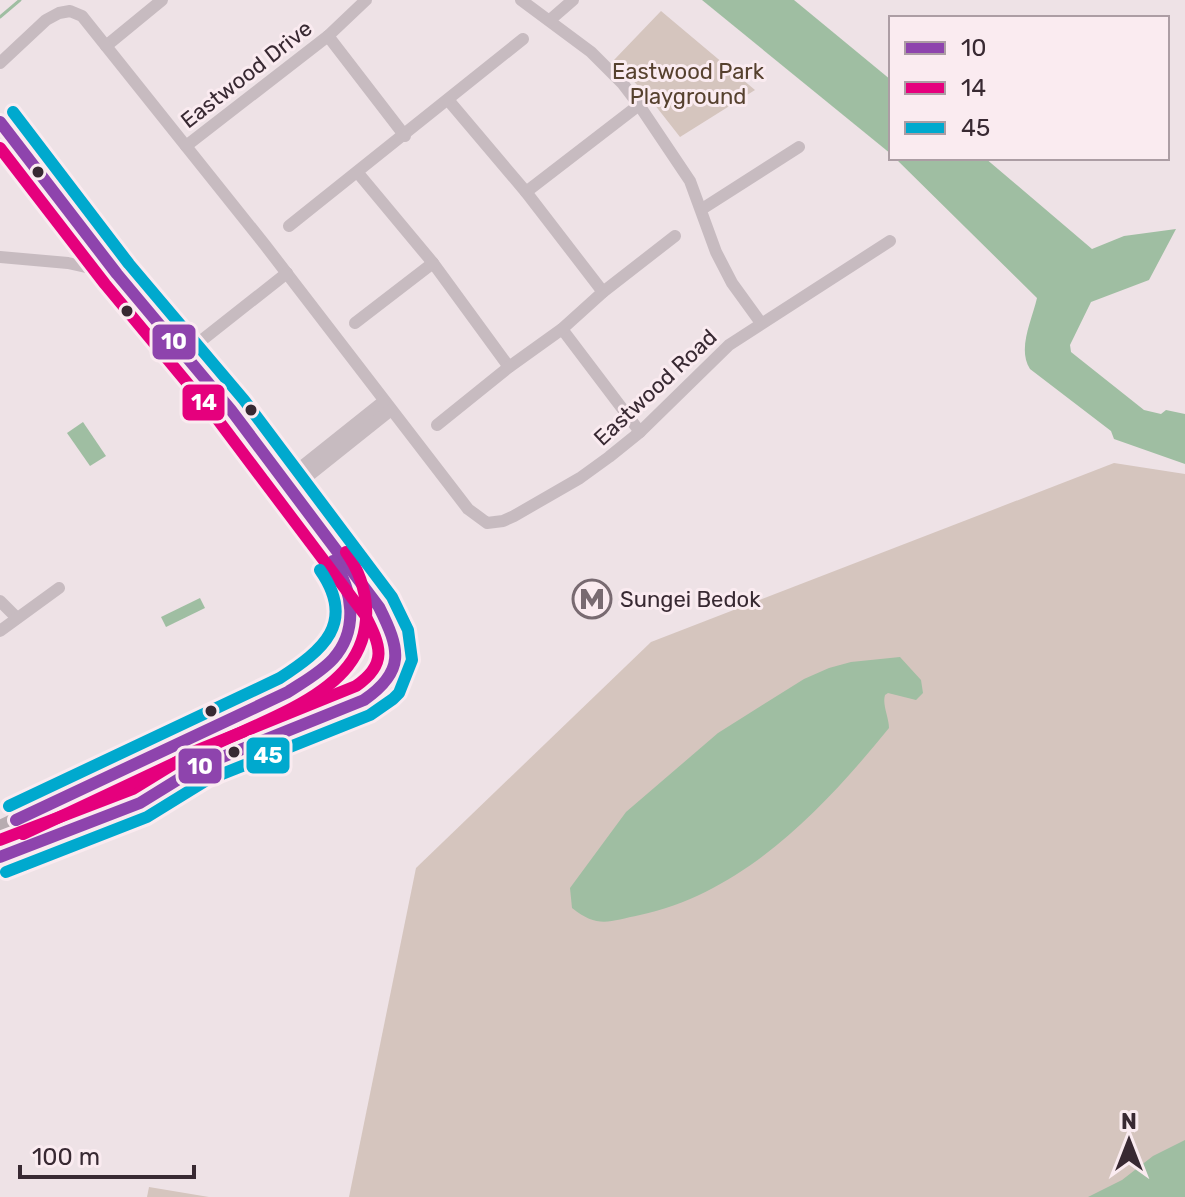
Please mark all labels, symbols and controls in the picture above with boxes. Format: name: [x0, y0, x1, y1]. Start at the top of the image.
street label: Eastwood Drive: [175, 15, 317, 134]
legend: [889, 16, 1169, 160]
text: 10: [961, 34, 987, 62]
park label: Eastwood Park Playground: [612, 58, 765, 110]
text: 14: [961, 74, 986, 102]
text: 45: [961, 114, 990, 142]
unlabelled marker: [30, 164, 46, 180]
unlabelled marker: [119, 303, 135, 319]
line badge: 10: [151, 323, 197, 361]
street label: Eastwood Road: [588, 323, 723, 451]
text: 10: [161, 328, 187, 355]
line badge: 14: [181, 383, 226, 422]
text: 14: [191, 389, 217, 416]
unlabelled marker: [243, 402, 259, 418]
metro station icon: Sungei Bedok: [571, 578, 613, 620]
place label: Sungei Bedok: [620, 586, 761, 613]
unlabelled marker: [203, 703, 219, 719]
line badge: 45: [245, 736, 291, 775]
text: 45: [253, 742, 283, 769]
unlabelled marker: [226, 744, 242, 760]
line badge: 10: [177, 747, 223, 785]
text: 10: [187, 753, 213, 780]
north arrow: [1089, 1101, 1169, 1181]
text: N: [1121, 1108, 1137, 1135]
scale bar: [20, 1129, 194, 1179]
text: 100 m: [32, 1143, 100, 1171]

